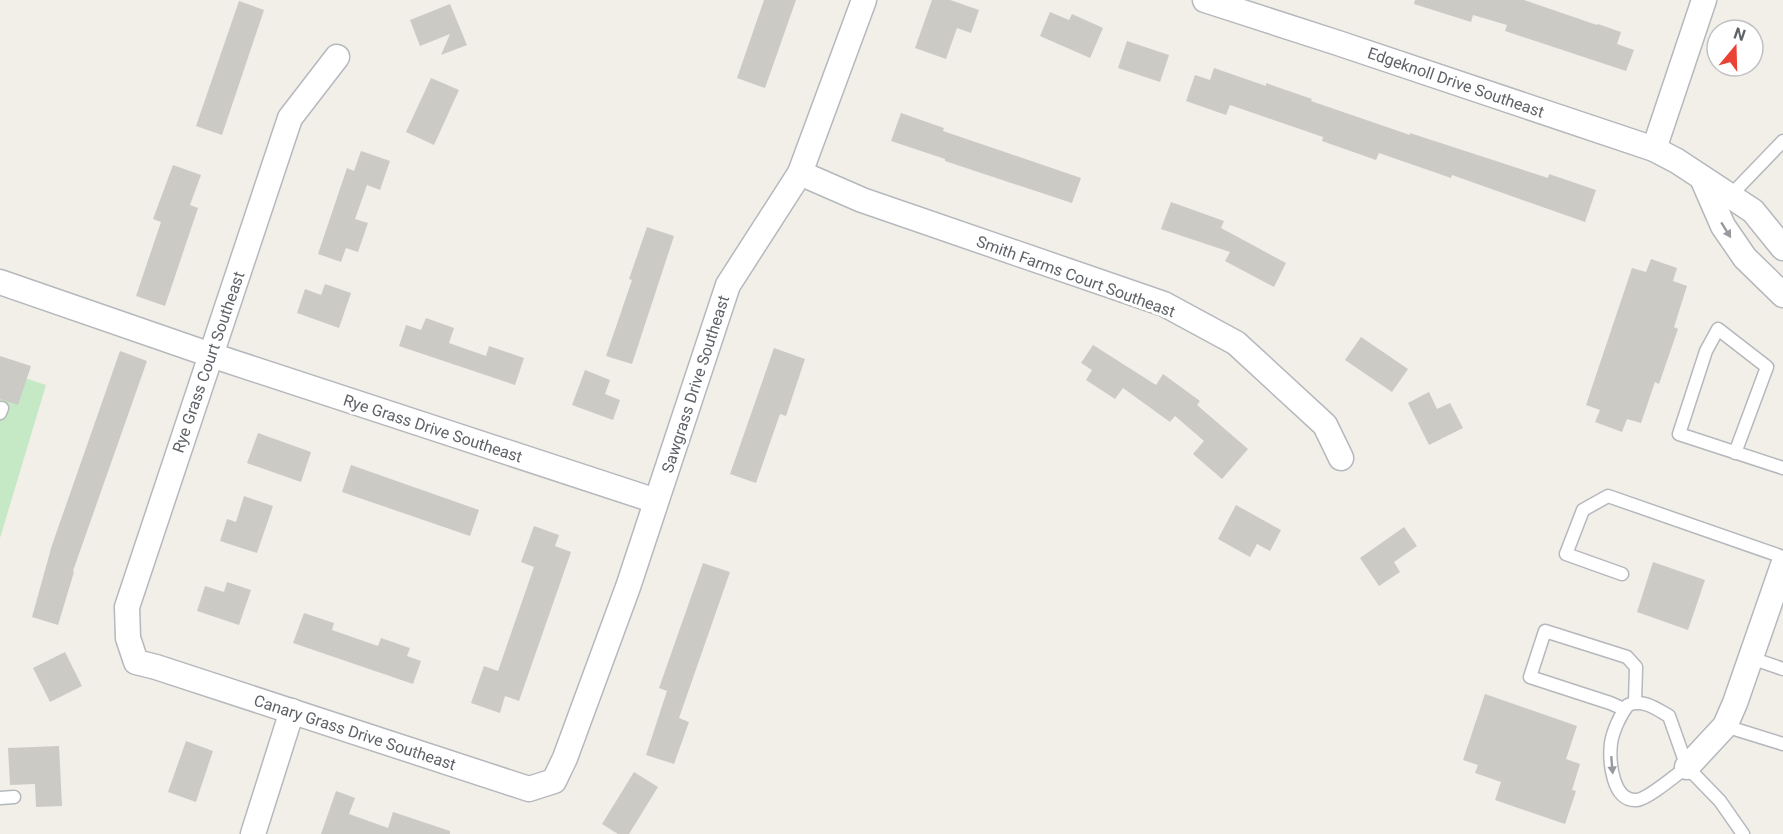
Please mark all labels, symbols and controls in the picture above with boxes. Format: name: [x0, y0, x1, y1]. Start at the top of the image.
north arrow: [1705, 18, 1765, 78]
text: N: [1731, 23, 1748, 45]
street label: Edgeknoll Drive Southeast: [1365, 43, 1547, 122]
one-way arrow: [1721, 222, 1732, 238]
street label: Smith Farms Court Southeast: [974, 232, 1178, 321]
street label: Rye Grass Court Southeast: [168, 269, 248, 455]
street label: Sawgrass Drive Southeast: [658, 293, 733, 475]
street label: Rye Grass Drive Southeast: [341, 391, 525, 466]
street label: Canary Grass Drive Southeast: [252, 691, 458, 774]
one-way arrow: [1607, 756, 1617, 775]

